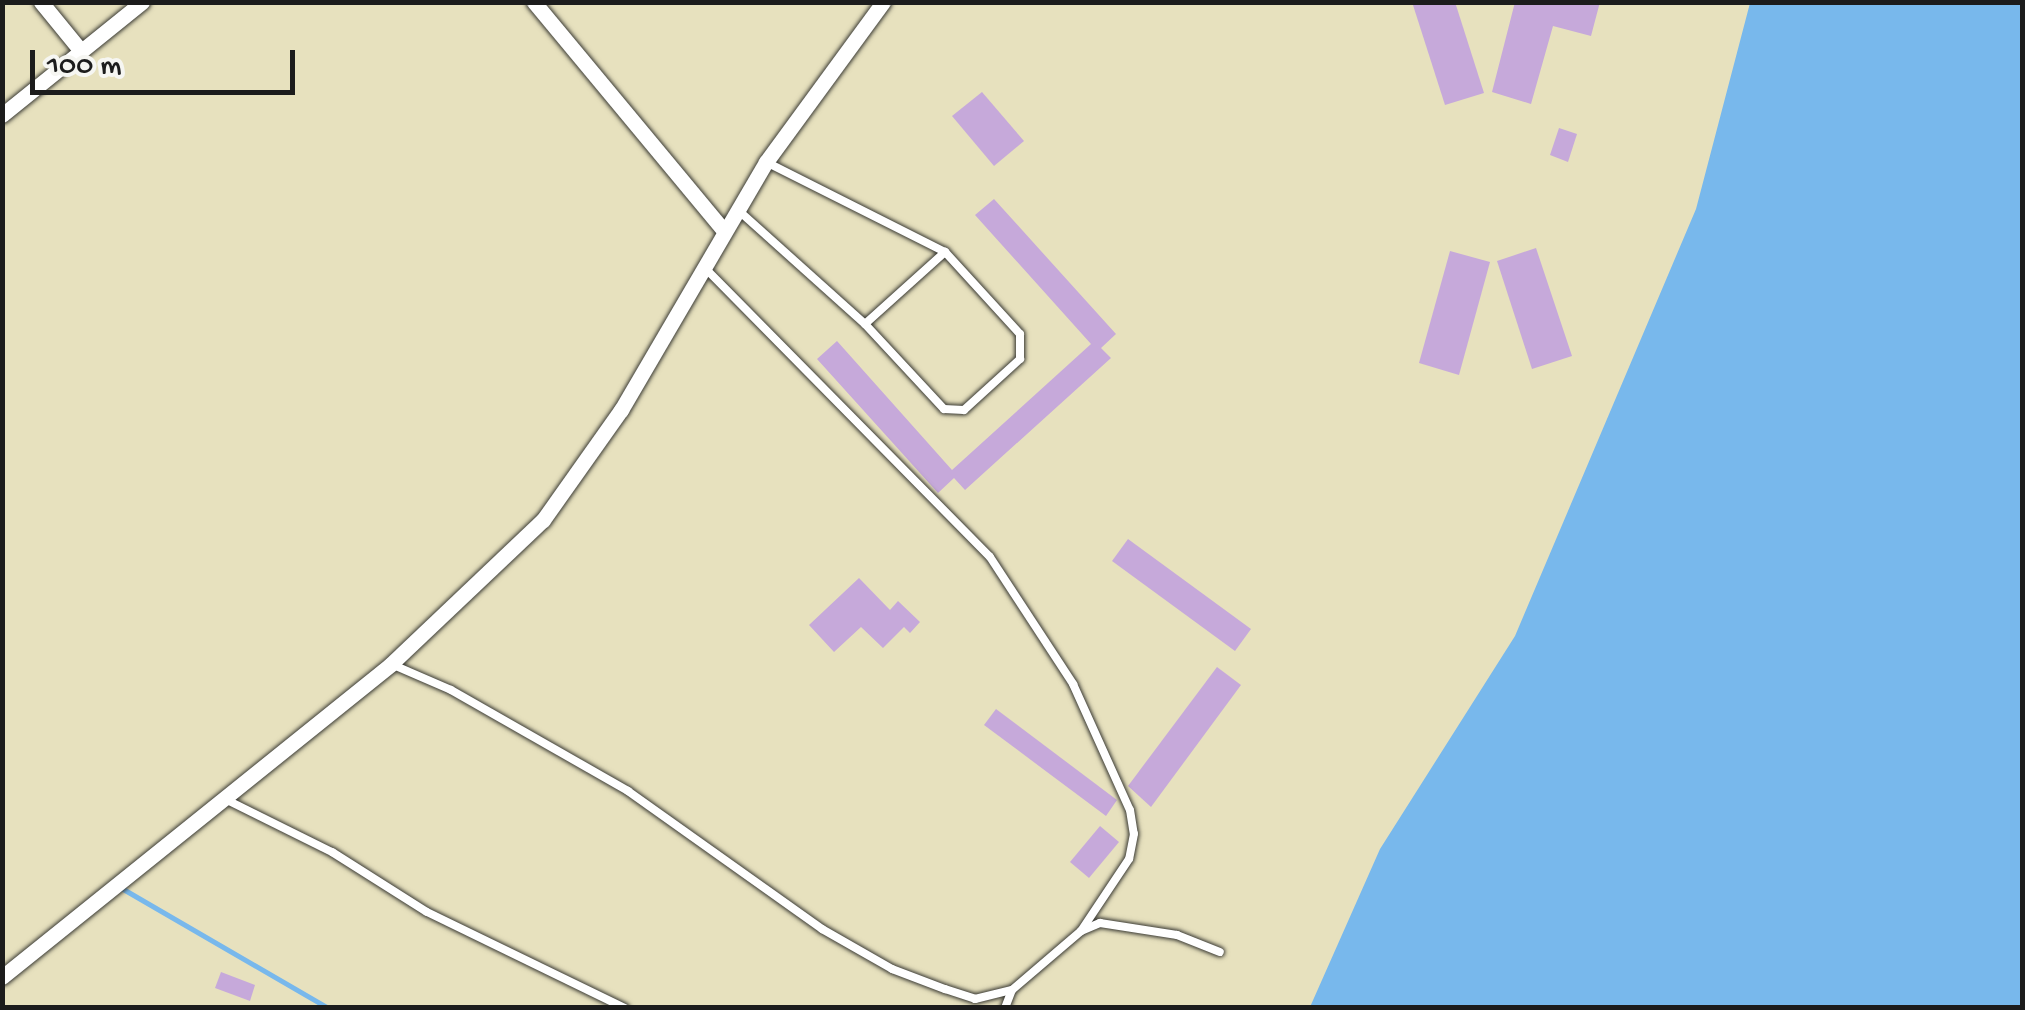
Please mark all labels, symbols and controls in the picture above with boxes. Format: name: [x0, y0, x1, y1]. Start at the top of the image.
scale bar: [35, 30, 300, 92]
text: 100 m: [47, 50, 122, 85]

